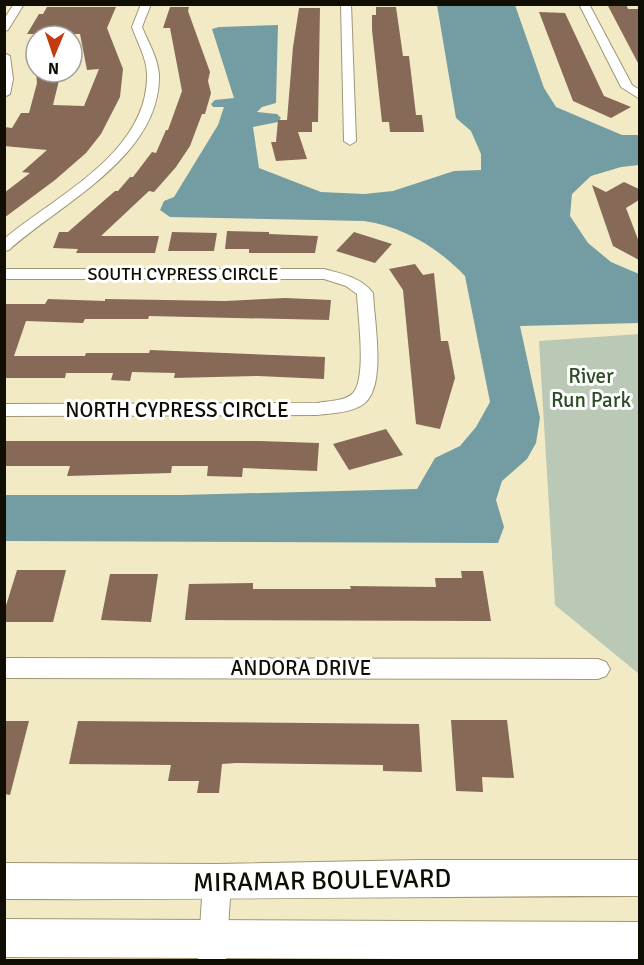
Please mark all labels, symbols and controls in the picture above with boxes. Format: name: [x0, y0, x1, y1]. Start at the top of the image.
north arrow: [24, 24, 84, 84]
text: N: [48, 58, 59, 78]
street label: SOUTH CYPRESS CIRCLE: [88, 263, 278, 285]
park label: River Run Park: [551, 363, 632, 413]
street label: NORTH CYPRESS CIRCLE: [65, 397, 289, 423]
street label: ANDORA DRIVE: [231, 655, 371, 681]
street label: MIRAMAR BOULEVARD: [193, 863, 452, 899]

